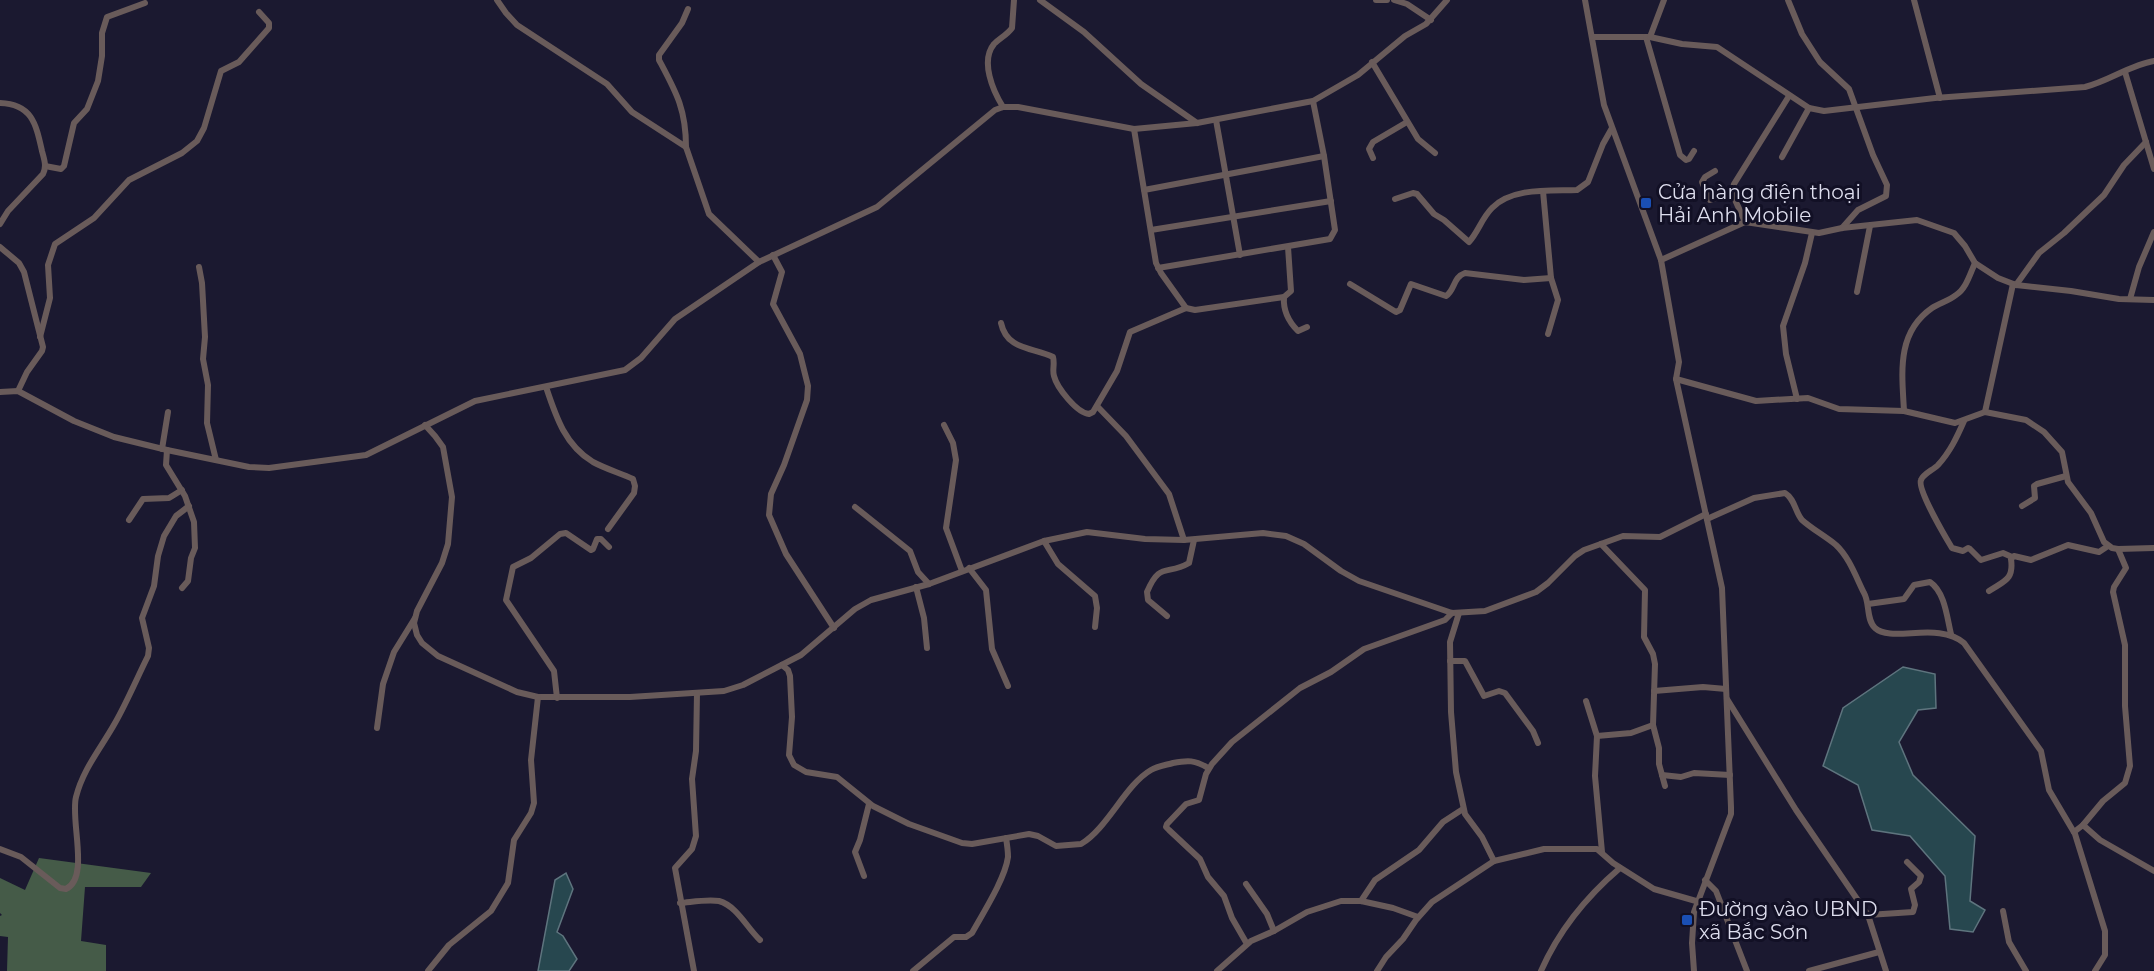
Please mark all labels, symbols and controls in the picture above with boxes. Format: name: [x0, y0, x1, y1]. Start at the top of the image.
place label: Cửa hàng điện thoại Hải Anh Mobile: [1658, 180, 1861, 227]
marker: Cửa hàng điện thoại Hải Anh Mobile: [1639, 196, 1653, 210]
place label: Đường vào UBND xã Bắc Sơn: [1699, 897, 1878, 944]
marker: Đường vào UBND xã Bắc Sơn: [1680, 913, 1694, 927]

